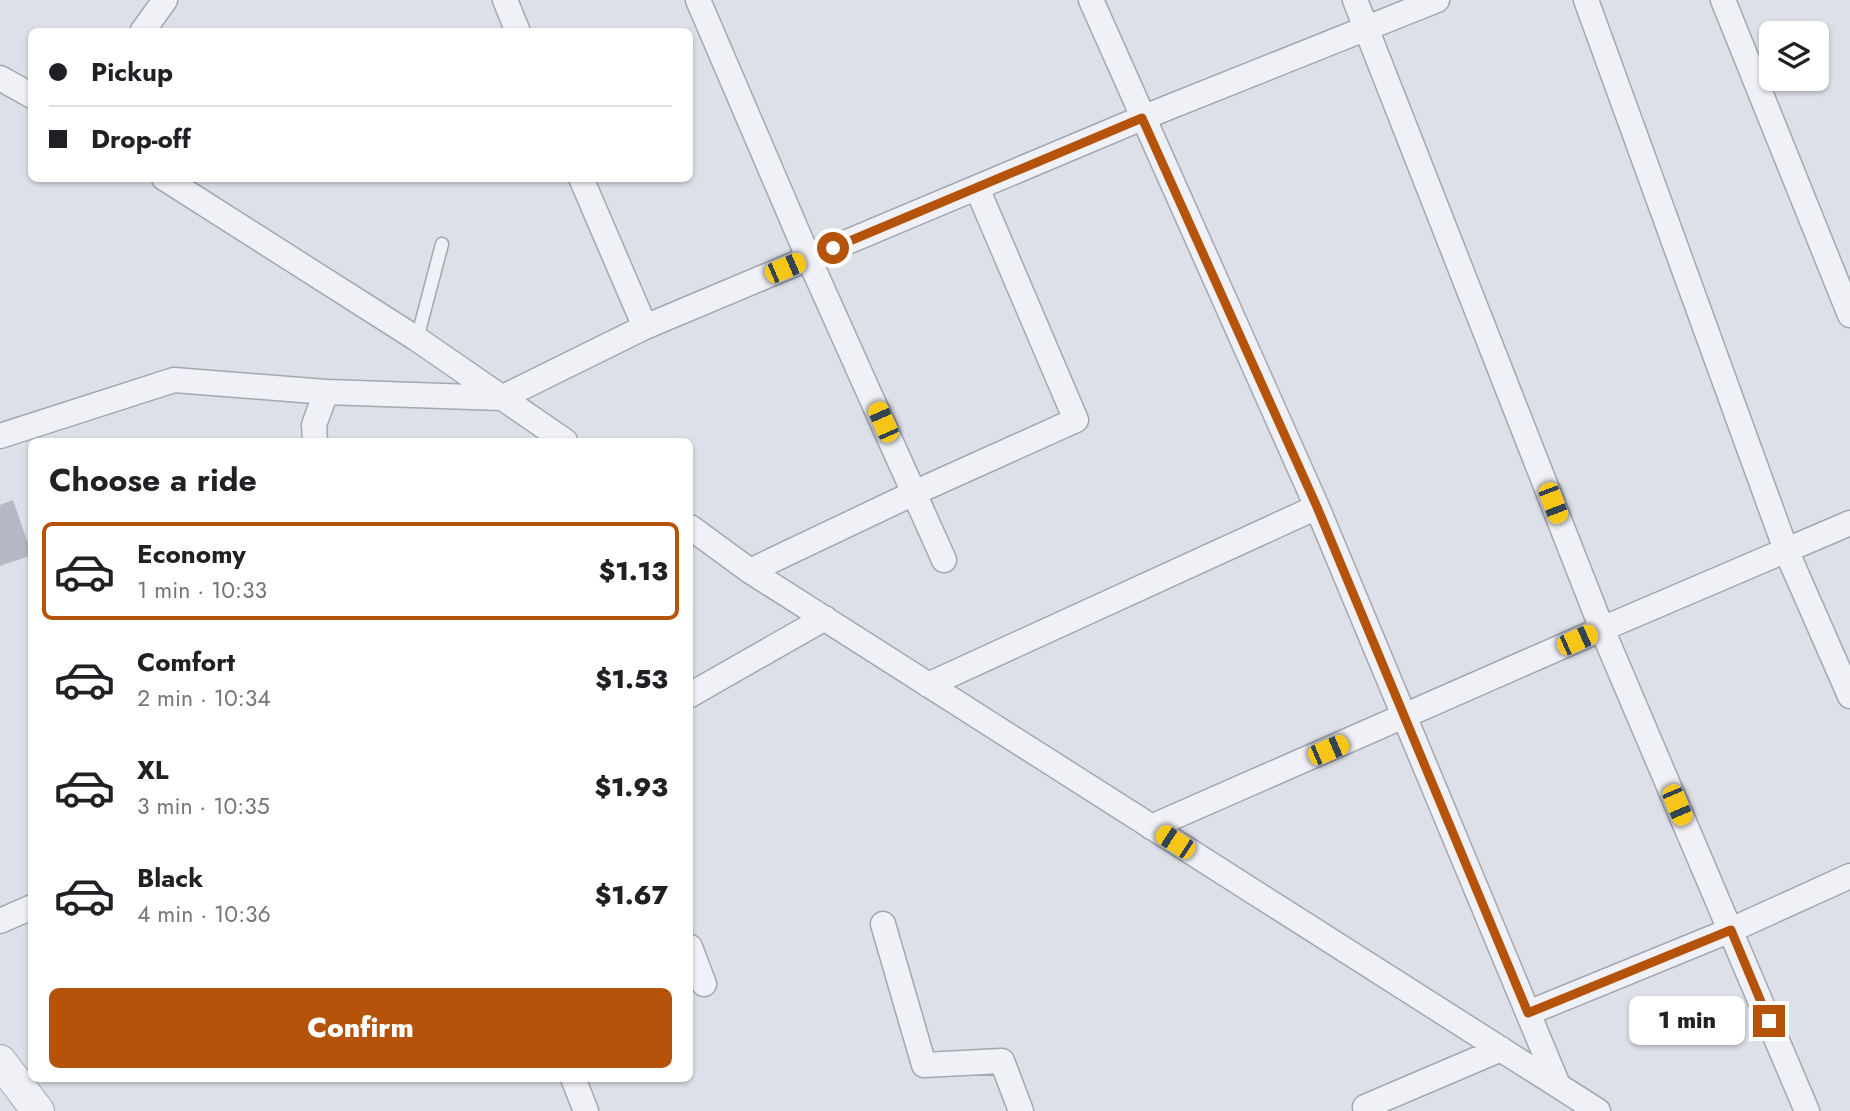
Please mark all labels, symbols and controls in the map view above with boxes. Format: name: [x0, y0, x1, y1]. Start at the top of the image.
map controls: [1759, 21, 1829, 91]
button: layers: [1759, 21, 1829, 91]
text: Pickup: [91, 53, 173, 91]
text: Drop-off: [91, 120, 191, 158]
route start: [817, 232, 849, 264]
car: [762, 250, 809, 286]
car: [865, 399, 902, 445]
text: Choose a ride: [49, 457, 257, 503]
car: [1536, 480, 1571, 526]
text: Economy: [137, 535, 246, 573]
icon: car: [53, 540, 116, 603]
text: $1.13: [599, 552, 668, 590]
text: 1 min · 10:33: [137, 573, 267, 607]
car: [1554, 622, 1601, 658]
text: Comfort: [137, 643, 235, 681]
icon: car: [53, 648, 116, 711]
text: $1.53: [595, 660, 668, 698]
text: 2 min · 10:34: [137, 681, 271, 715]
car: [1305, 732, 1352, 768]
text: XL: [137, 751, 169, 789]
icon: car: [53, 756, 116, 819]
text: $1.93: [594, 768, 668, 806]
car: [1660, 782, 1695, 828]
text: 3 min · 10:35: [137, 789, 270, 823]
car: [1152, 822, 1199, 862]
text: Black: [137, 859, 203, 897]
icon: car: [53, 864, 116, 927]
text: $1.67: [595, 876, 668, 914]
text: 4 min · 10:36: [137, 897, 271, 931]
button: Confirm: [49, 988, 672, 1068]
callout: 1 min: [1629, 996, 1744, 1046]
text: 1 min: [1658, 1003, 1716, 1037]
route end: [1753, 1005, 1785, 1037]

